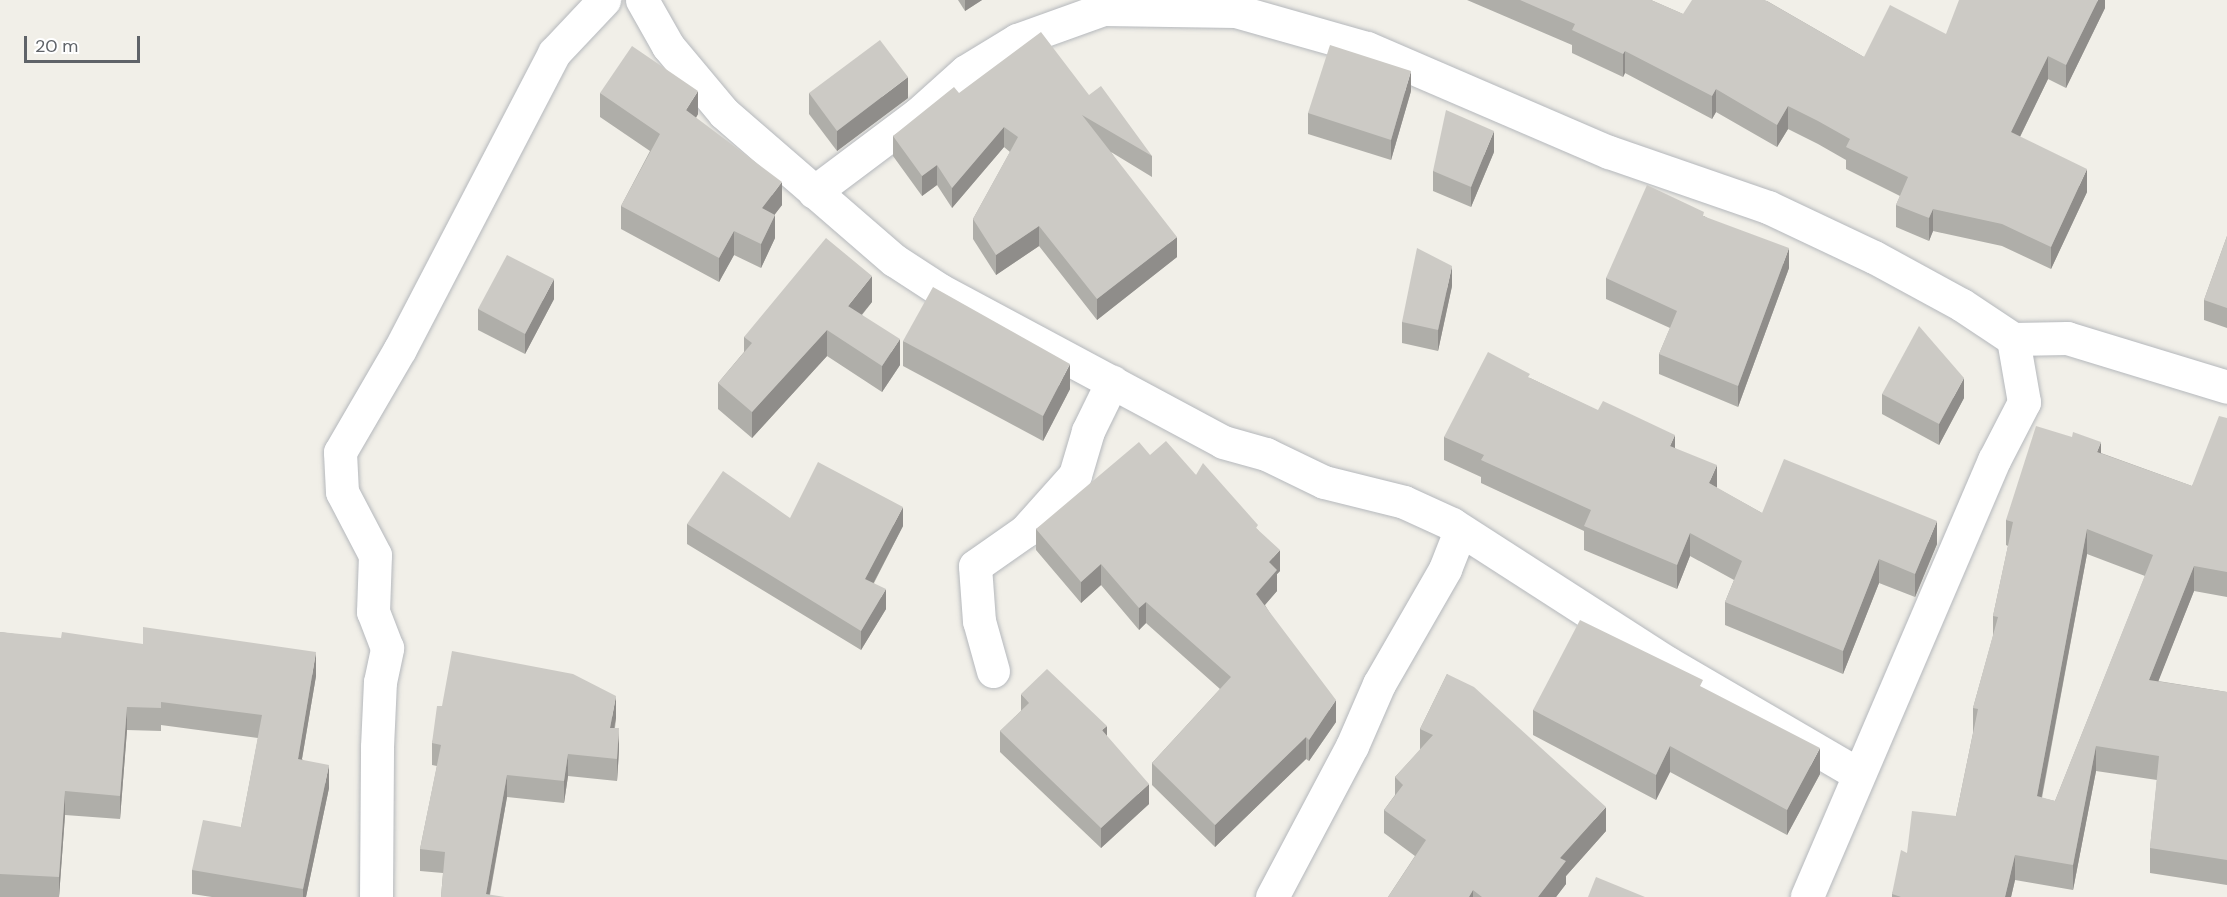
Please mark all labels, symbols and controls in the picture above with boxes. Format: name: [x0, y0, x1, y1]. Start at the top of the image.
scale bar: [27, 24, 142, 62]
text: 20 m: [35, 34, 78, 58]

